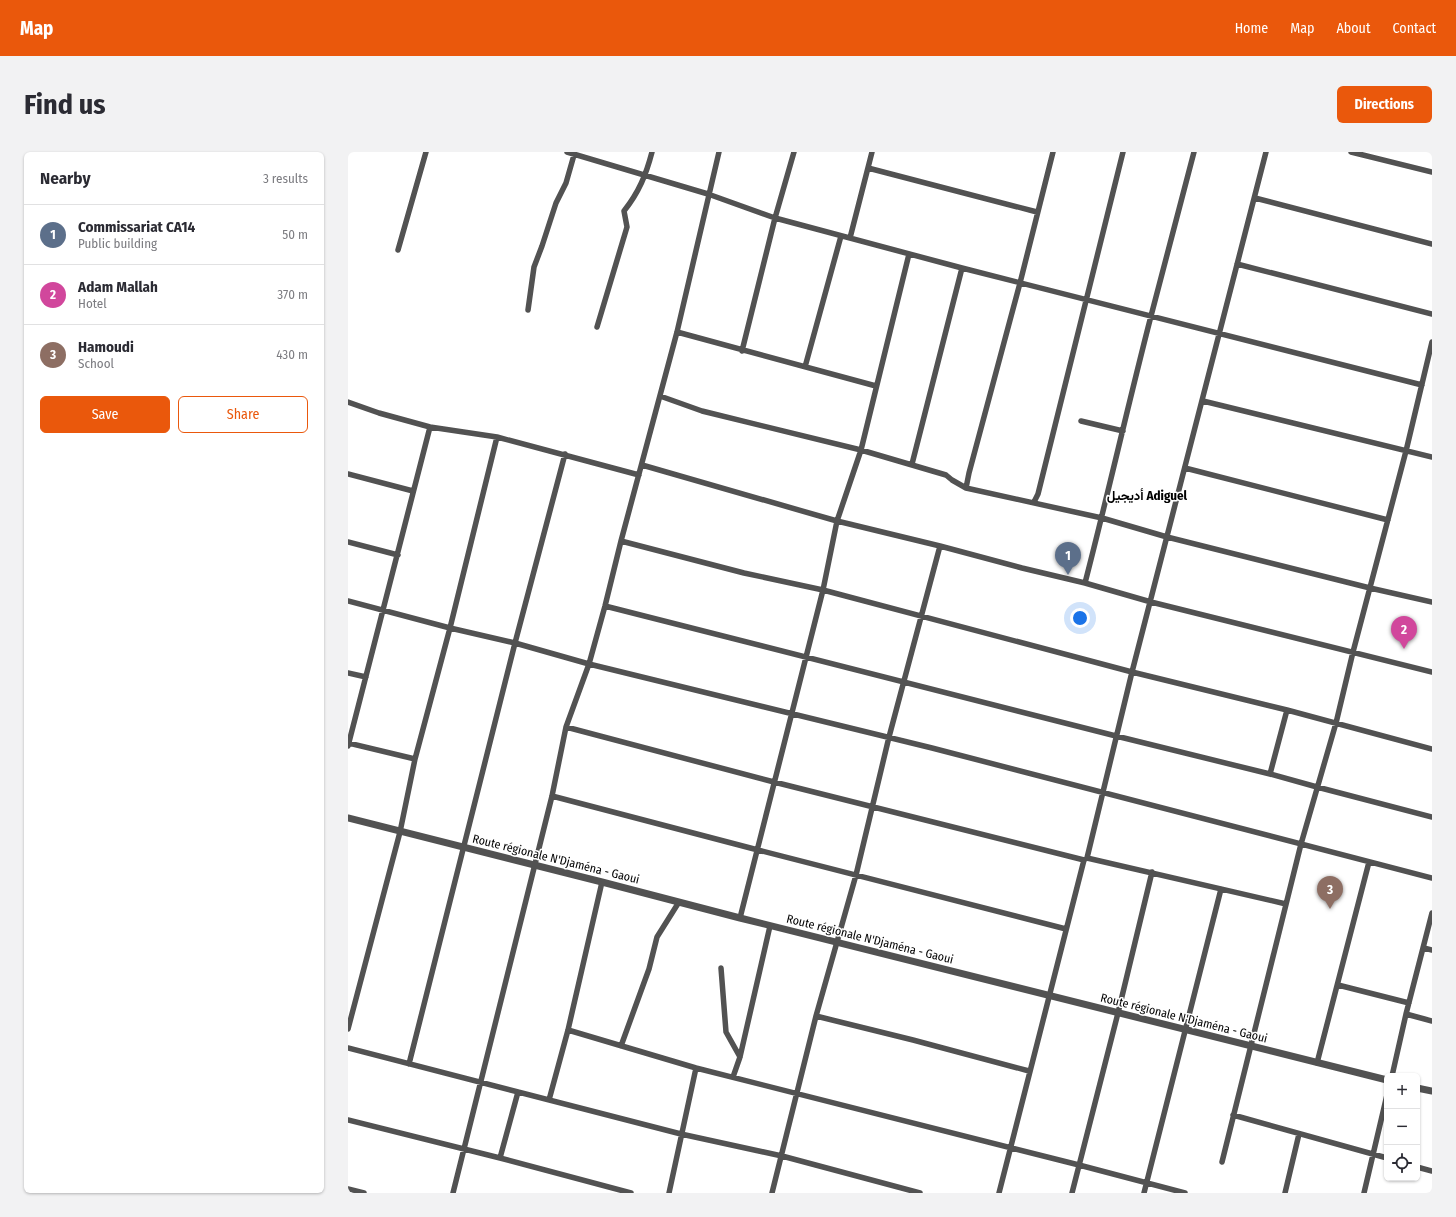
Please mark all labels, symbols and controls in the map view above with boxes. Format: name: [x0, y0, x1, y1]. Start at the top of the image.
text: Map: [20, 17, 53, 40]
text: Home: [1235, 20, 1268, 37]
text: Map: [1290, 20, 1314, 37]
text: About: [1336, 20, 1371, 37]
text: Contact: [1393, 20, 1436, 37]
button: Directions: [1337, 86, 1432, 123]
text: Find us: [24, 88, 106, 121]
text: Nearby: [40, 168, 91, 189]
text: 3 results: [263, 171, 308, 186]
text: Commissariat CA14: [78, 218, 195, 236]
text: 1: [50, 227, 56, 242]
text: 50 m: [282, 227, 308, 242]
text: Public building: [78, 236, 157, 251]
text: Adam Mallah: [78, 278, 158, 296]
text: 2: [50, 287, 56, 302]
text: 370 m: [277, 287, 308, 302]
text: Hotel: [78, 296, 107, 311]
text: Hamoudi: [78, 338, 134, 356]
text: 3: [50, 347, 56, 362]
text: 430 m: [276, 347, 308, 362]
text: School: [78, 356, 114, 371]
button: Save: [40, 396, 170, 433]
button: Share: [178, 396, 308, 433]
district label: أديجيل Adiguel: [1107, 488, 1188, 503]
pin: 1: [1055, 542, 1081, 575]
your location: [1070, 608, 1090, 628]
pin: 2: [1391, 616, 1417, 649]
street label: Route régionale N'Djaména - Gaoui: [471, 831, 641, 887]
pin: 3: [1317, 876, 1343, 909]
street label: Route régionale N'Djaména - Gaoui: [785, 911, 955, 967]
street label: Route régionale N'Djaména - Gaoui: [1099, 990, 1269, 1046]
map controls: [1384, 1073, 1420, 1181]
button: +: [1384, 1073, 1420, 1109]
button: −: [1384, 1109, 1420, 1145]
button: locate: [1384, 1145, 1420, 1181]

